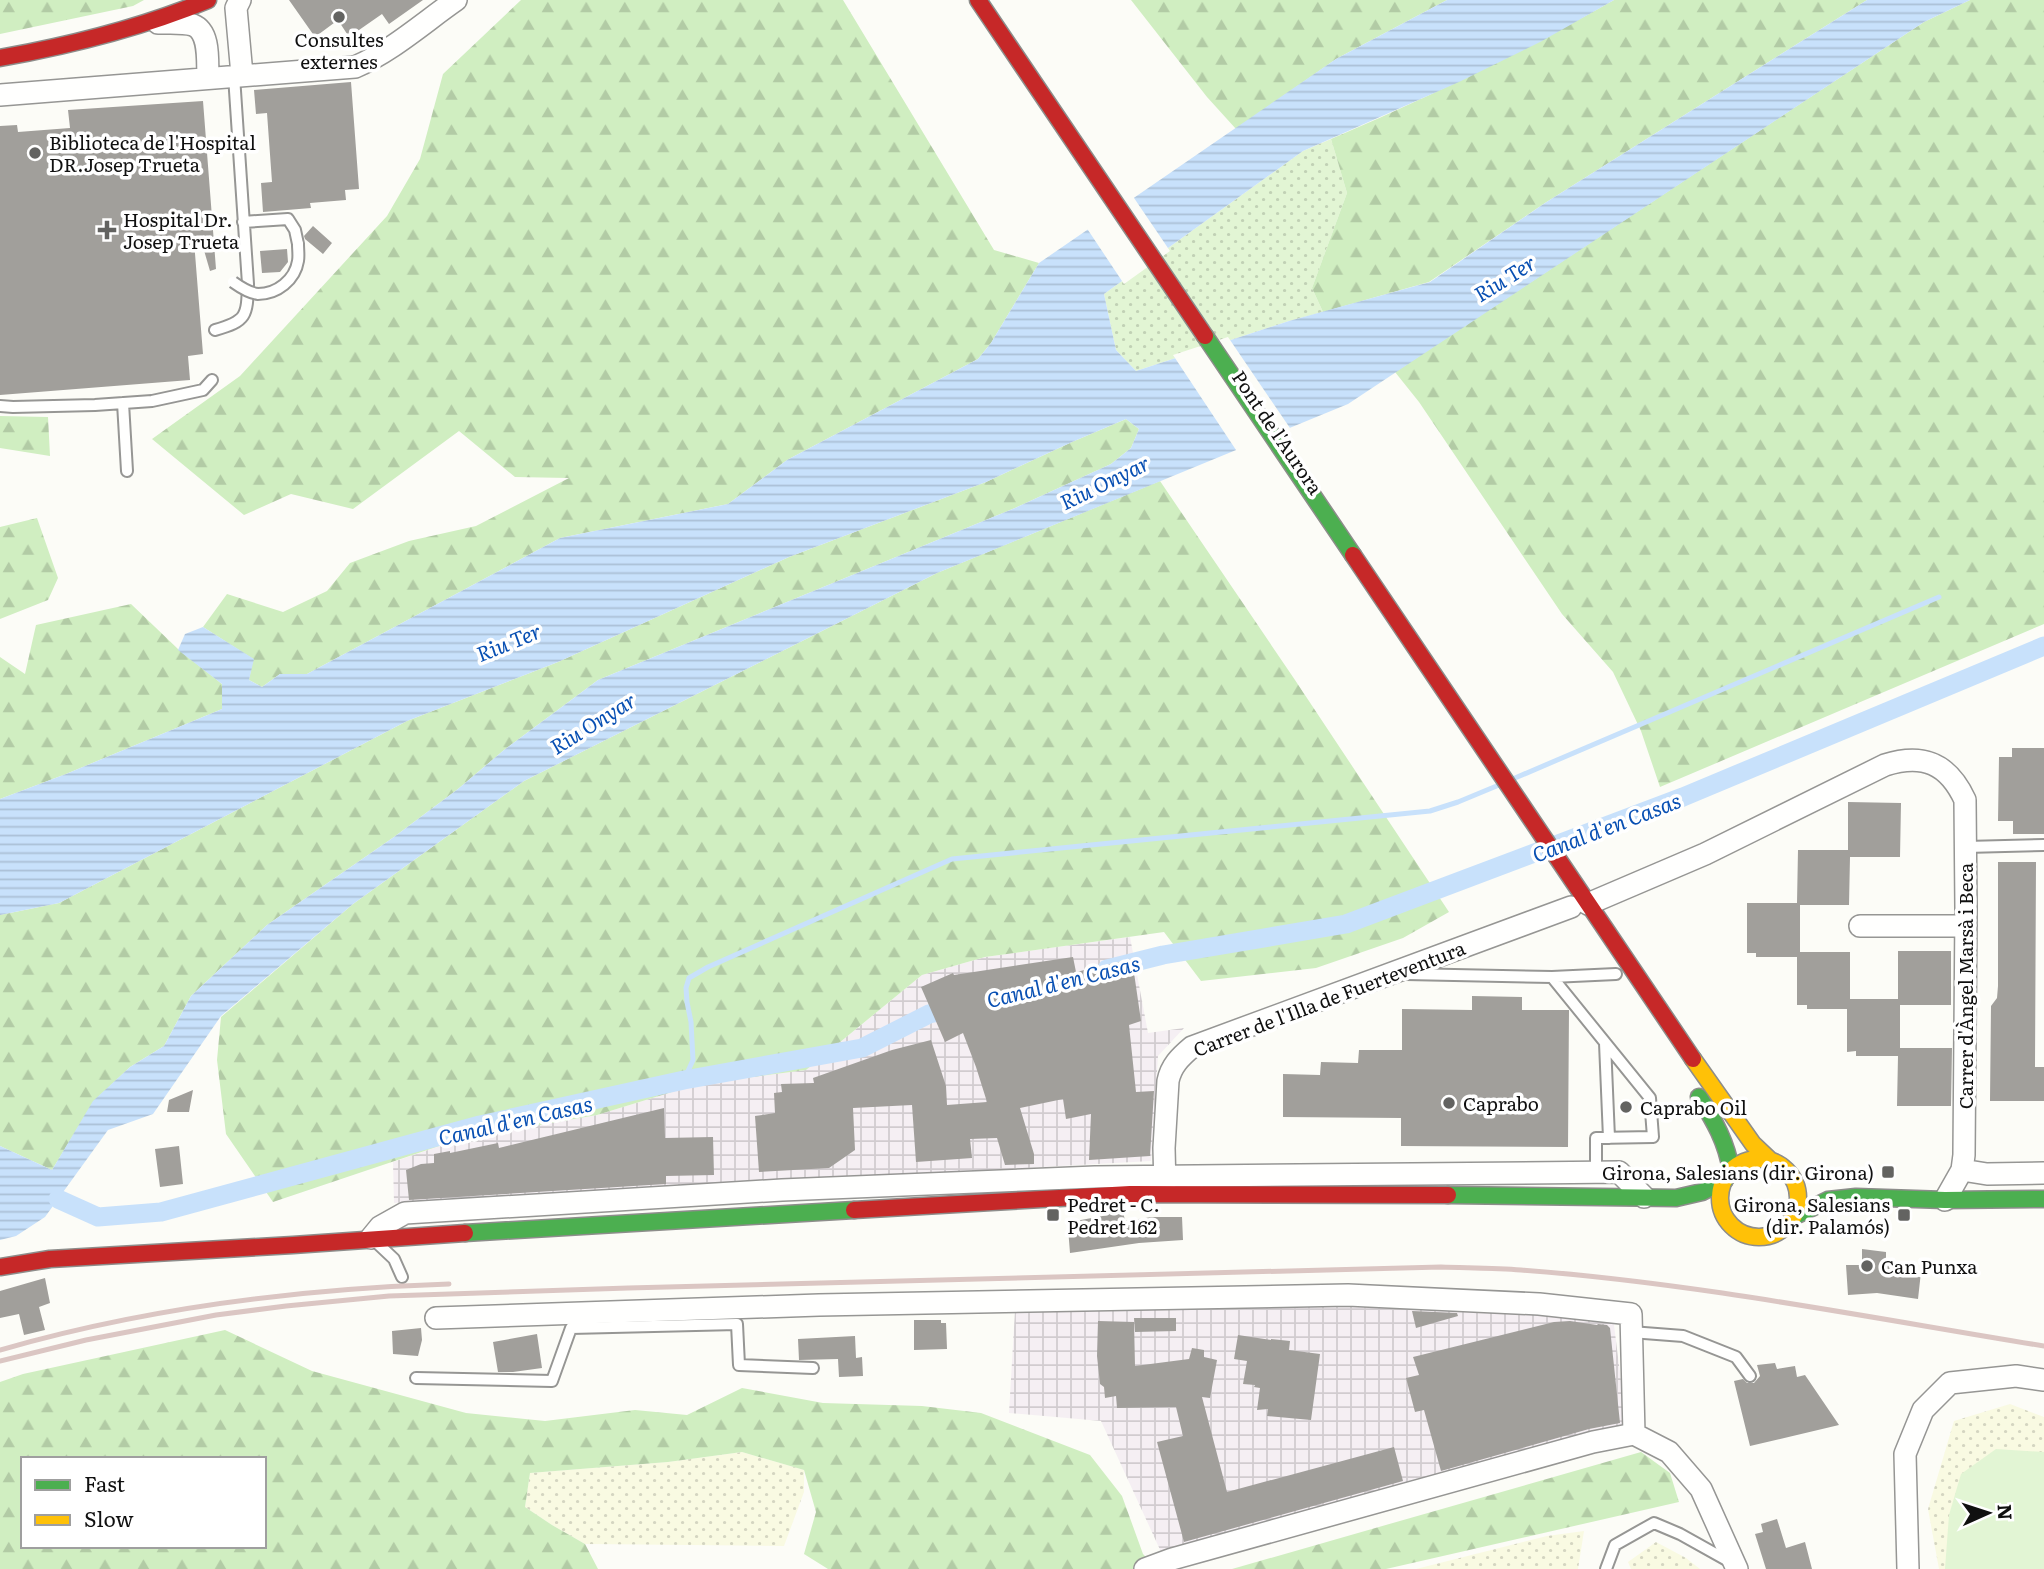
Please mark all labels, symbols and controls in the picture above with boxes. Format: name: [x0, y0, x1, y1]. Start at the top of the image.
marker: Consultes externes: [331, 9, 347, 25]
place label: Consultes externes: [294, 25, 384, 75]
place label: Biblioteca de l'Hospital DR.Josep Trueta: [49, 128, 256, 178]
marker: Biblioteca de l'Hospital DR.Josep Trueta: [27, 145, 43, 161]
place label: Hospital Dr. Josep Trueta: [123, 205, 240, 255]
marker: Hospital Dr. Josep Trueta: [97, 220, 117, 240]
water label: Riu Ter: [1467, 246, 1541, 308]
street label: Pont de l'Aurora: [1226, 364, 1330, 500]
water label: Riu Onyar: [1054, 446, 1154, 516]
water label: Riu Ter: [471, 614, 545, 668]
water label: Riu Onyar: [543, 683, 641, 761]
water label: Canal d'en Casas: [1527, 783, 1685, 869]
street label: Carrer d'Àngel Marsà i Beca: [1951, 862, 1979, 1109]
street label: Carrer de l'Illa de Fuerteventura: [1189, 933, 1470, 1063]
water label: Canal d'en Casas: [983, 946, 1143, 1014]
water label: Canal d'en Casas: [435, 1086, 595, 1152]
place label: Caprabo: [1463, 1089, 1539, 1117]
place label: Caprabo Oil: [1640, 1093, 1747, 1121]
marker: Caprabo: [1441, 1095, 1457, 1111]
marker: Caprabo Oil: [1618, 1099, 1634, 1115]
place label: Girona, Salesians (dir. Girona): [1602, 1158, 1874, 1186]
marker: Girona, Salesians (dir. Girona): [1880, 1164, 1896, 1180]
place label: Pedret - C. Pedret 162: [1067, 1190, 1160, 1240]
place label: Girona, Salesians (dir. Palamós): [1734, 1190, 1890, 1240]
marker: Pedret - C. Pedret 162: [1045, 1207, 1061, 1223]
marker: Girona, Salesians (dir. Palamós): [1896, 1207, 1912, 1223]
place label: Can Punxa: [1881, 1252, 1978, 1280]
marker: Can Punxa: [1859, 1258, 1875, 1274]
legend: [21, 1457, 266, 1548]
text: Fast: [84, 1467, 125, 1498]
north arrow: [1953, 1478, 2023, 1548]
text: Slow: [84, 1502, 134, 1533]
text: N: [1992, 1503, 2020, 1521]

